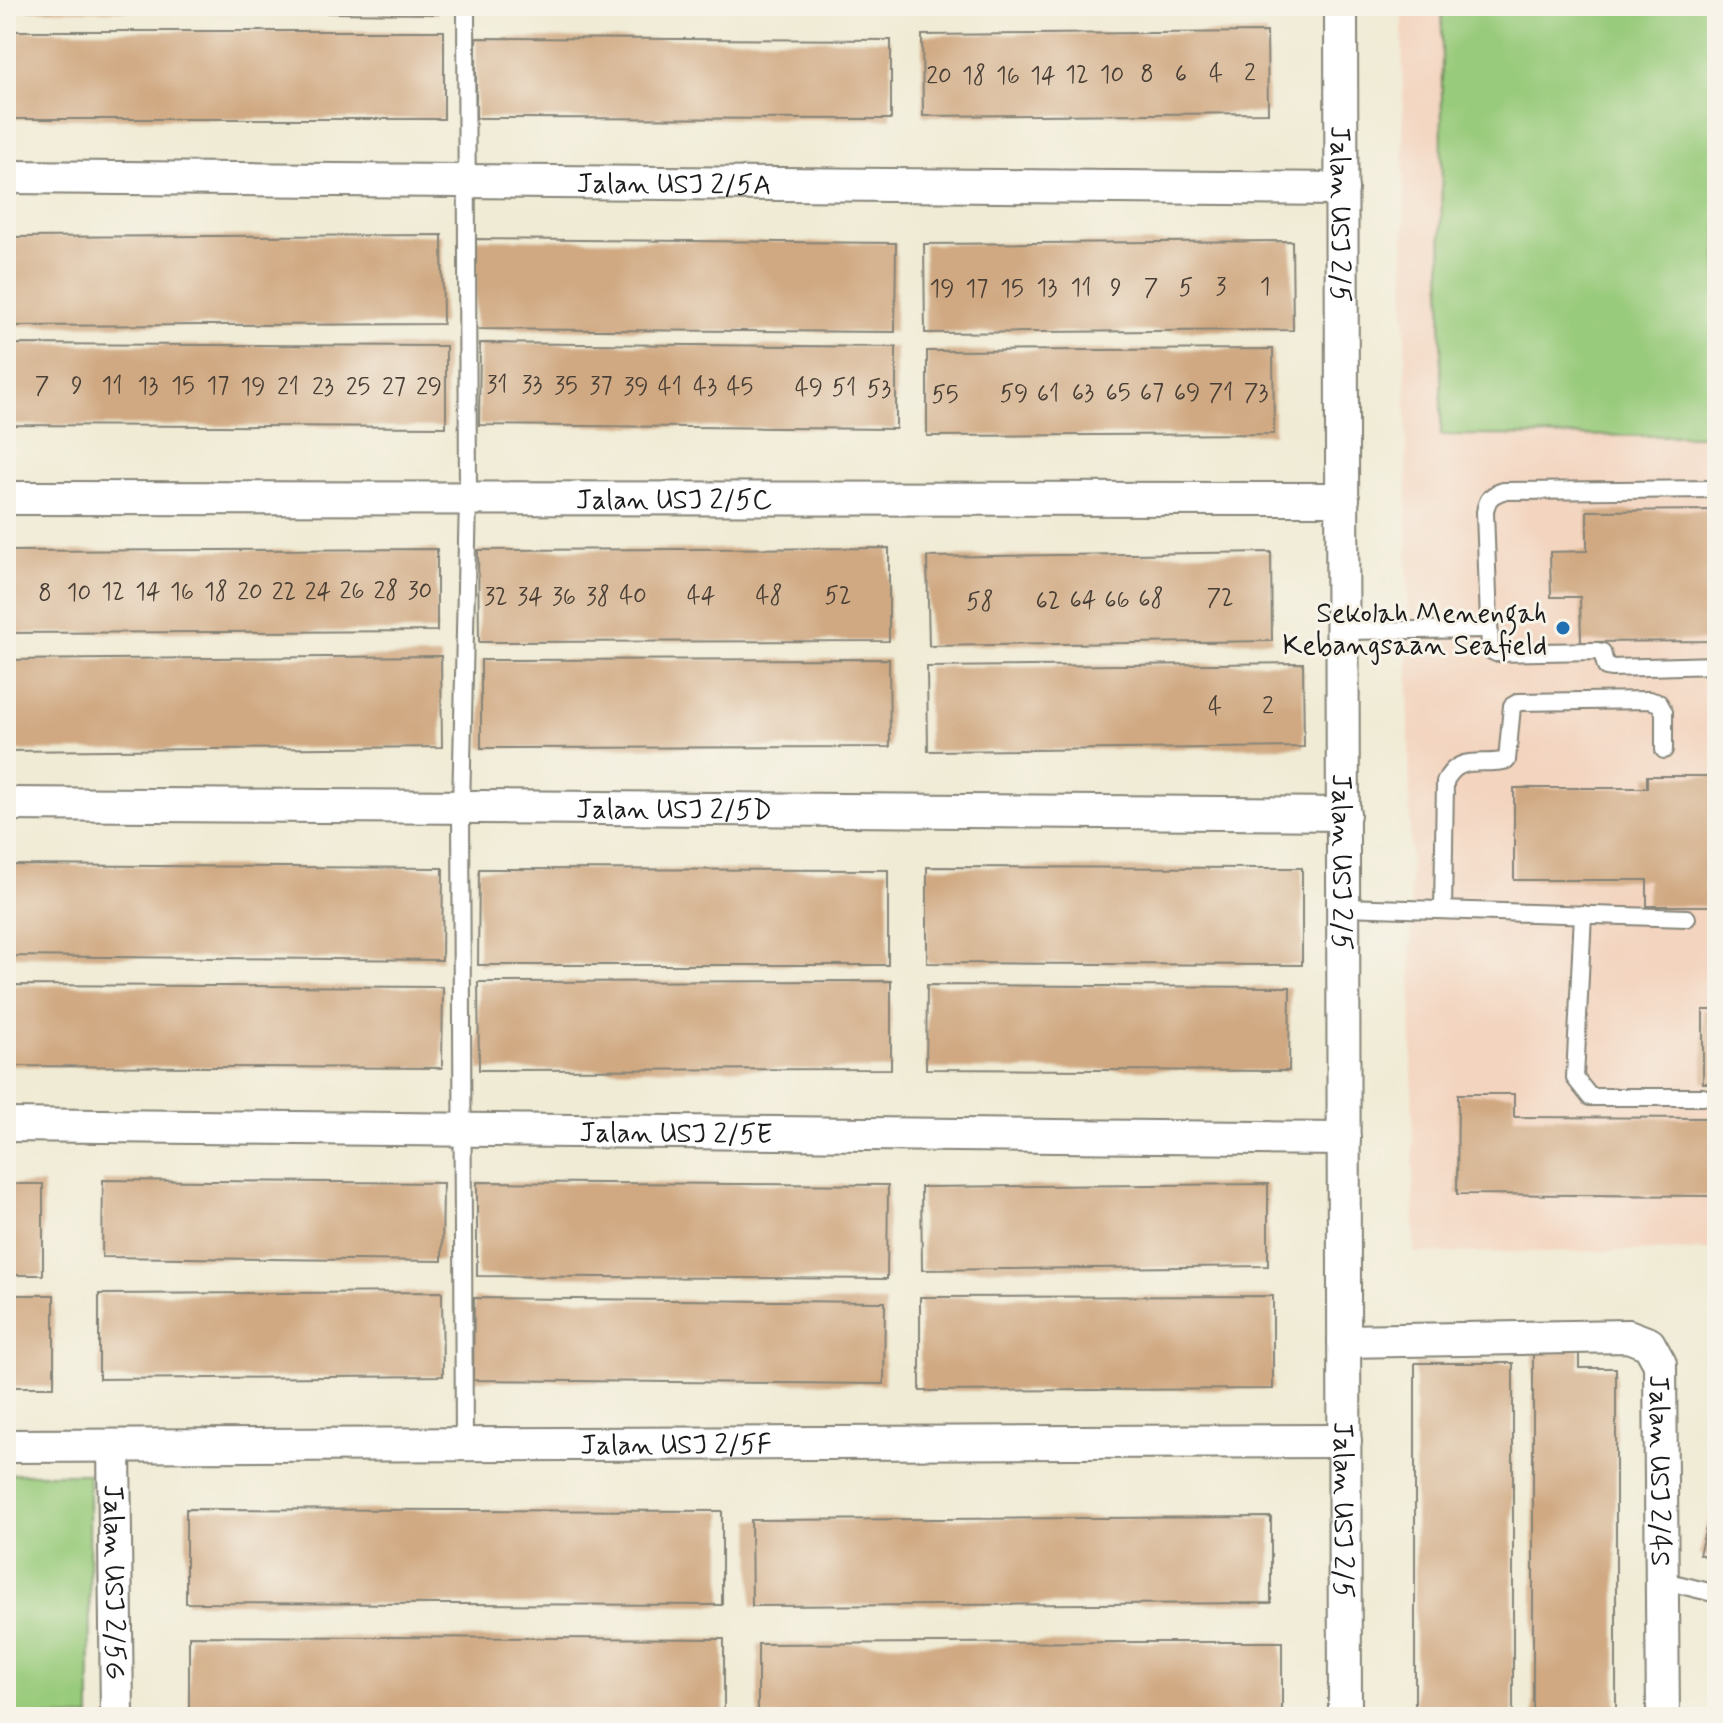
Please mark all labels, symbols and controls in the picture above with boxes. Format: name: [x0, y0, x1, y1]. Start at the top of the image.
house number: 2: [1244, 58, 1256, 89]
house number: 8: [1140, 59, 1154, 90]
house number: 6: [1175, 59, 1187, 90]
house number: 4: [1209, 59, 1223, 90]
house number: 12: [1065, 60, 1089, 91]
house number: 10: [1100, 60, 1124, 91]
house number: 20: [926, 61, 952, 92]
house number: 18: [962, 61, 986, 92]
house number: 16: [996, 61, 1020, 92]
house number: 14: [1030, 61, 1056, 92]
street label: Jalan USJ 2/5: [1320, 126, 1358, 302]
street label: Jalan USJ 2/5A: [576, 166, 772, 205]
house number: 3: [1216, 272, 1227, 303]
house number: 1: [1260, 272, 1270, 303]
house number: 13: [1037, 273, 1057, 304]
house number: 11: [1070, 273, 1092, 304]
house number: 9: [1110, 273, 1122, 304]
house number: 7: [1144, 273, 1158, 304]
house number: 5: [1179, 273, 1193, 304]
house number: 19: [929, 274, 955, 305]
house number: 17: [966, 274, 988, 305]
house number: 15: [1000, 274, 1024, 305]
house number: 31: [486, 370, 508, 401]
house number: 33: [522, 370, 543, 401]
house number: 7: [35, 371, 49, 402]
house number: 9: [71, 371, 83, 402]
house number: 11: [101, 371, 123, 402]
house number: 13: [138, 371, 158, 402]
house number: 15: [171, 371, 195, 402]
house number: 17: [207, 371, 229, 402]
house number: 35: [554, 371, 578, 402]
house number: 37: [590, 371, 612, 402]
house number: 19: [240, 372, 266, 403]
house number: 21: [277, 372, 299, 403]
house number: 23: [312, 372, 334, 403]
house number: 25: [346, 372, 370, 403]
house number: 27: [382, 372, 406, 403]
house number: 29: [416, 372, 442, 403]
house number: 39: [623, 372, 649, 403]
house number: 41: [658, 372, 682, 403]
house number: 43: [693, 372, 717, 403]
house number: 45: [727, 372, 753, 403]
house number: 49: [795, 373, 823, 404]
house number: 51: [832, 373, 856, 404]
house number: 53: [867, 374, 891, 405]
house number: 63: [1072, 378, 1094, 409]
house number: 65: [1105, 378, 1131, 409]
house number: 67: [1140, 378, 1164, 409]
house number: 69: [1174, 378, 1200, 409]
house number: 71: [1209, 378, 1233, 409]
house number: 73: [1244, 378, 1268, 409]
house number: 59: [1000, 379, 1028, 410]
house number: 61: [1037, 379, 1059, 410]
house number: 55: [931, 380, 959, 411]
street label: Jalan USJ 2/5C: [576, 482, 772, 520]
house number: 26: [339, 576, 365, 607]
house number: 28: [374, 576, 398, 607]
house number: 30: [408, 576, 432, 607]
house number: 12: [101, 577, 125, 608]
house number: 14: [135, 577, 161, 608]
house number: 16: [170, 577, 194, 608]
house number: 18: [204, 577, 228, 608]
house number: 20: [237, 577, 263, 608]
house number: 22: [272, 577, 296, 608]
house number: 24: [305, 577, 331, 608]
house number: 8: [38, 578, 52, 609]
house number: 10: [67, 578, 91, 609]
house number: 40: [619, 581, 647, 612]
house number: 44: [687, 581, 715, 612]
house number: 48: [755, 581, 783, 612]
house number: 52: [824, 581, 852, 612]
house number: 32: [484, 582, 508, 613]
house number: 34: [517, 582, 543, 613]
house number: 36: [552, 582, 576, 613]
house number: 38: [586, 582, 610, 613]
house number: 72: [1206, 583, 1234, 614]
house number: 68: [1138, 584, 1164, 615]
house number: 64: [1070, 585, 1096, 616]
house number: 66: [1104, 585, 1130, 616]
house number: 62: [1036, 586, 1060, 617]
house number: 58: [966, 587, 994, 618]
place label: Sekolah Menengah Kebangsaan Seafield: [1283, 596, 1547, 665]
marker: Sekolah Menengah Kebangsaan Seafield: [1554, 619, 1572, 637]
house number: 2: [1262, 691, 1274, 722]
house number: 4: [1208, 692, 1222, 723]
street label: Jalan USJ 2/5: [1322, 774, 1359, 950]
street label: Jalan USJ 2/5D: [576, 792, 772, 830]
street label: Jalan USJ 2/5E: [579, 1115, 773, 1154]
street label: Jalan USJ 2/4S: [1639, 1375, 1678, 1567]
street label: Jalan USJ 2/5: [1323, 1422, 1361, 1598]
street label: Jalan USJ 2/5F: [580, 1427, 772, 1465]
street label: Jalan USJ 2/5G: [93, 1484, 133, 1680]

